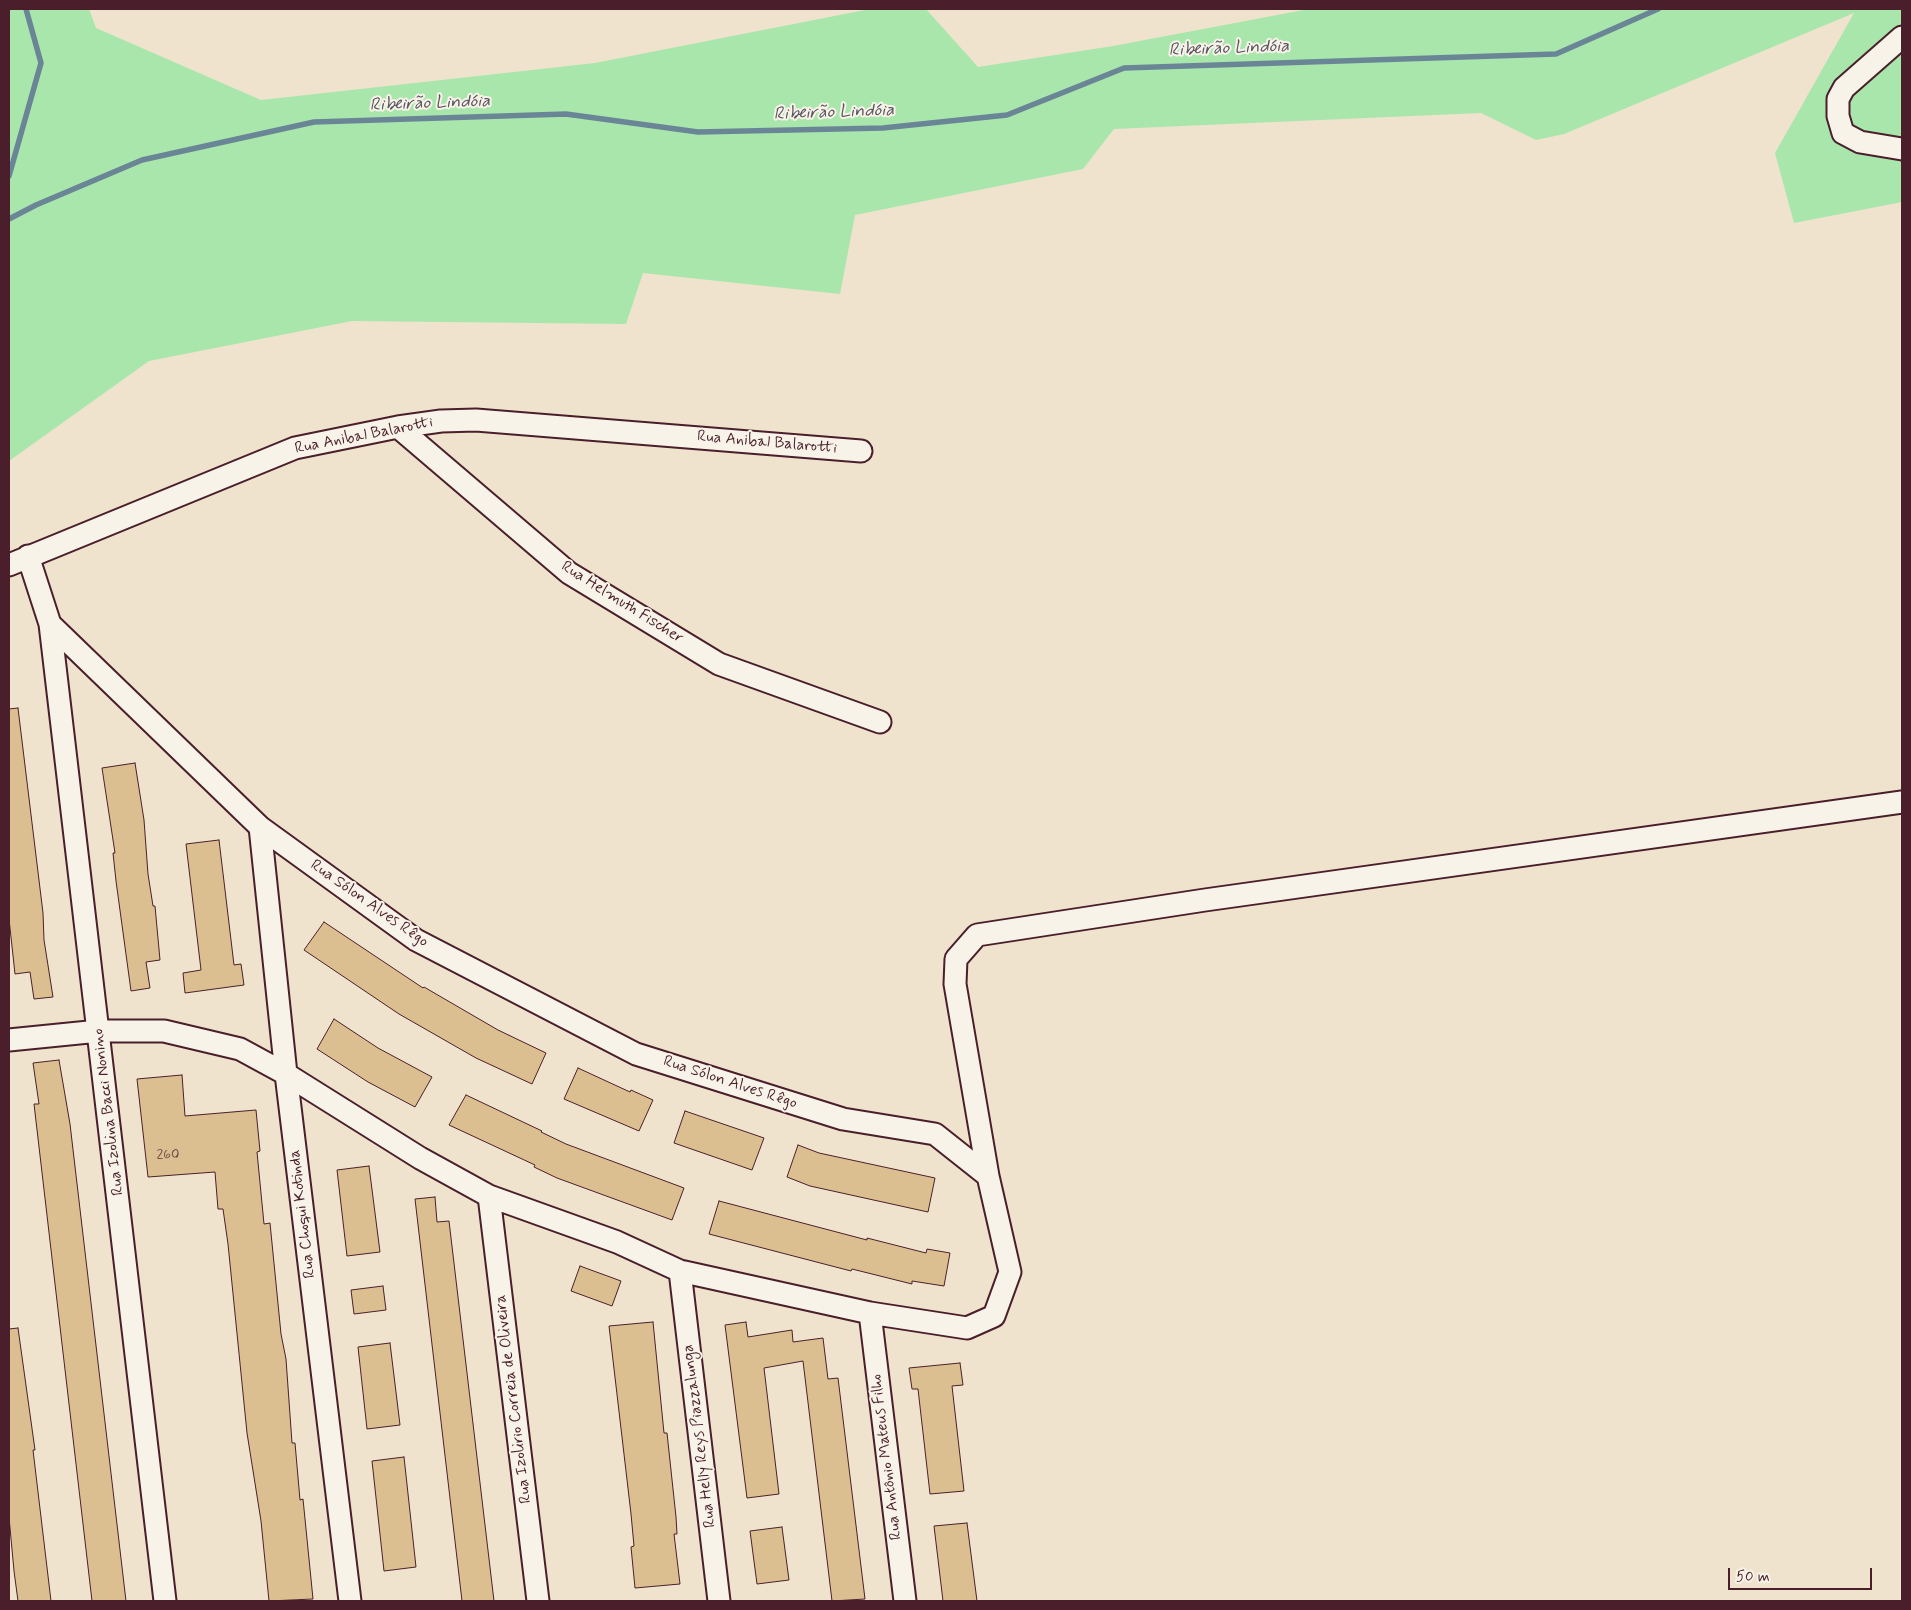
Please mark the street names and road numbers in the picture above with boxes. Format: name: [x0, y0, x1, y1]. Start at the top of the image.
street label: Rua Anibal Balarotti: [293, 413, 435, 459]
street label: Rua Anibal Balarotti: [696, 427, 838, 459]
street label: Rua Helmuth Fischer: [557, 558, 687, 648]
street label: Rua Sólon Alves Rêgo: [306, 856, 432, 952]
street label: Rua Izolina Bacci Nonino: [89, 1027, 129, 1197]
street label: Rua Sólon Alves Rêgo: [661, 1052, 799, 1114]
street label: Rua Choqui Kotinda: [286, 1149, 320, 1279]
street label: Rua Izolirio Correia de Oliveira: [492, 1293, 536, 1505]
street label: Rua Helly Reys Piazzalunga: [679, 1343, 721, 1529]
street label: Rua Antônio Mateus Filho: [867, 1373, 907, 1541]

